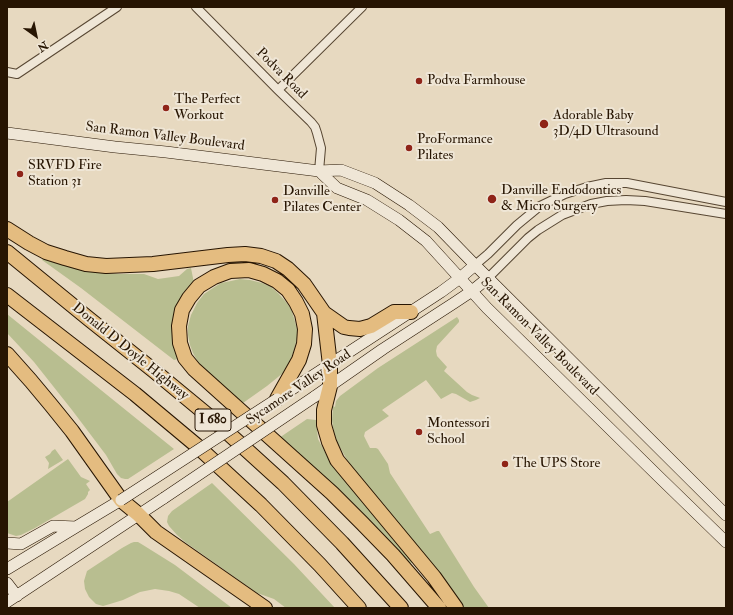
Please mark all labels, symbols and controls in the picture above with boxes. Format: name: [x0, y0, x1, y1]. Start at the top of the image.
north arrow: [16, 16, 56, 56]
text: N: [35, 38, 50, 55]
street label: Podva Road: [252, 45, 310, 103]
place label: Podva Farmhouse: [427, 73, 525, 89]
marker: Podva Farmhouse: [414, 76, 424, 86]
place label: The Perfect Workout: [174, 92, 240, 124]
marker: The Perfect Workout: [161, 103, 171, 113]
place label: Adorable Baby 3D/4D Ultrasound: [553, 108, 659, 140]
marker: Adorable Baby 3D/4D Ultrasound: [538, 118, 550, 130]
street label: San Ramon Valley Boulevard: [85, 119, 245, 155]
place label: ProFormance Pilates: [417, 132, 493, 164]
marker: ProFormance Pilates: [404, 143, 414, 153]
place label: SRVFD Fire Station 31: [28, 158, 102, 190]
marker: SRVFD Fire Station 31: [15, 169, 25, 179]
place label: Danville Endodontics & Micro Surgery: [501, 183, 621, 216]
place label: Danville Pilates Center: [283, 184, 361, 216]
marker: Danville Endodontics & Micro Surgery: [486, 193, 498, 205]
marker: Danville Pilates Center: [270, 195, 280, 205]
street label: San Ramon Valley Boulevard: [476, 274, 602, 400]
street label: Donald D Doyle Highway: [68, 300, 192, 404]
street label: Sycamore Valley Road: [244, 347, 354, 429]
road number: I 680: [195, 409, 231, 431]
place label: Montessori School: [427, 416, 490, 448]
marker: Montessori School: [414, 427, 424, 437]
place label: The UPS Store: [513, 456, 600, 472]
marker: The UPS Store: [500, 459, 510, 469]

